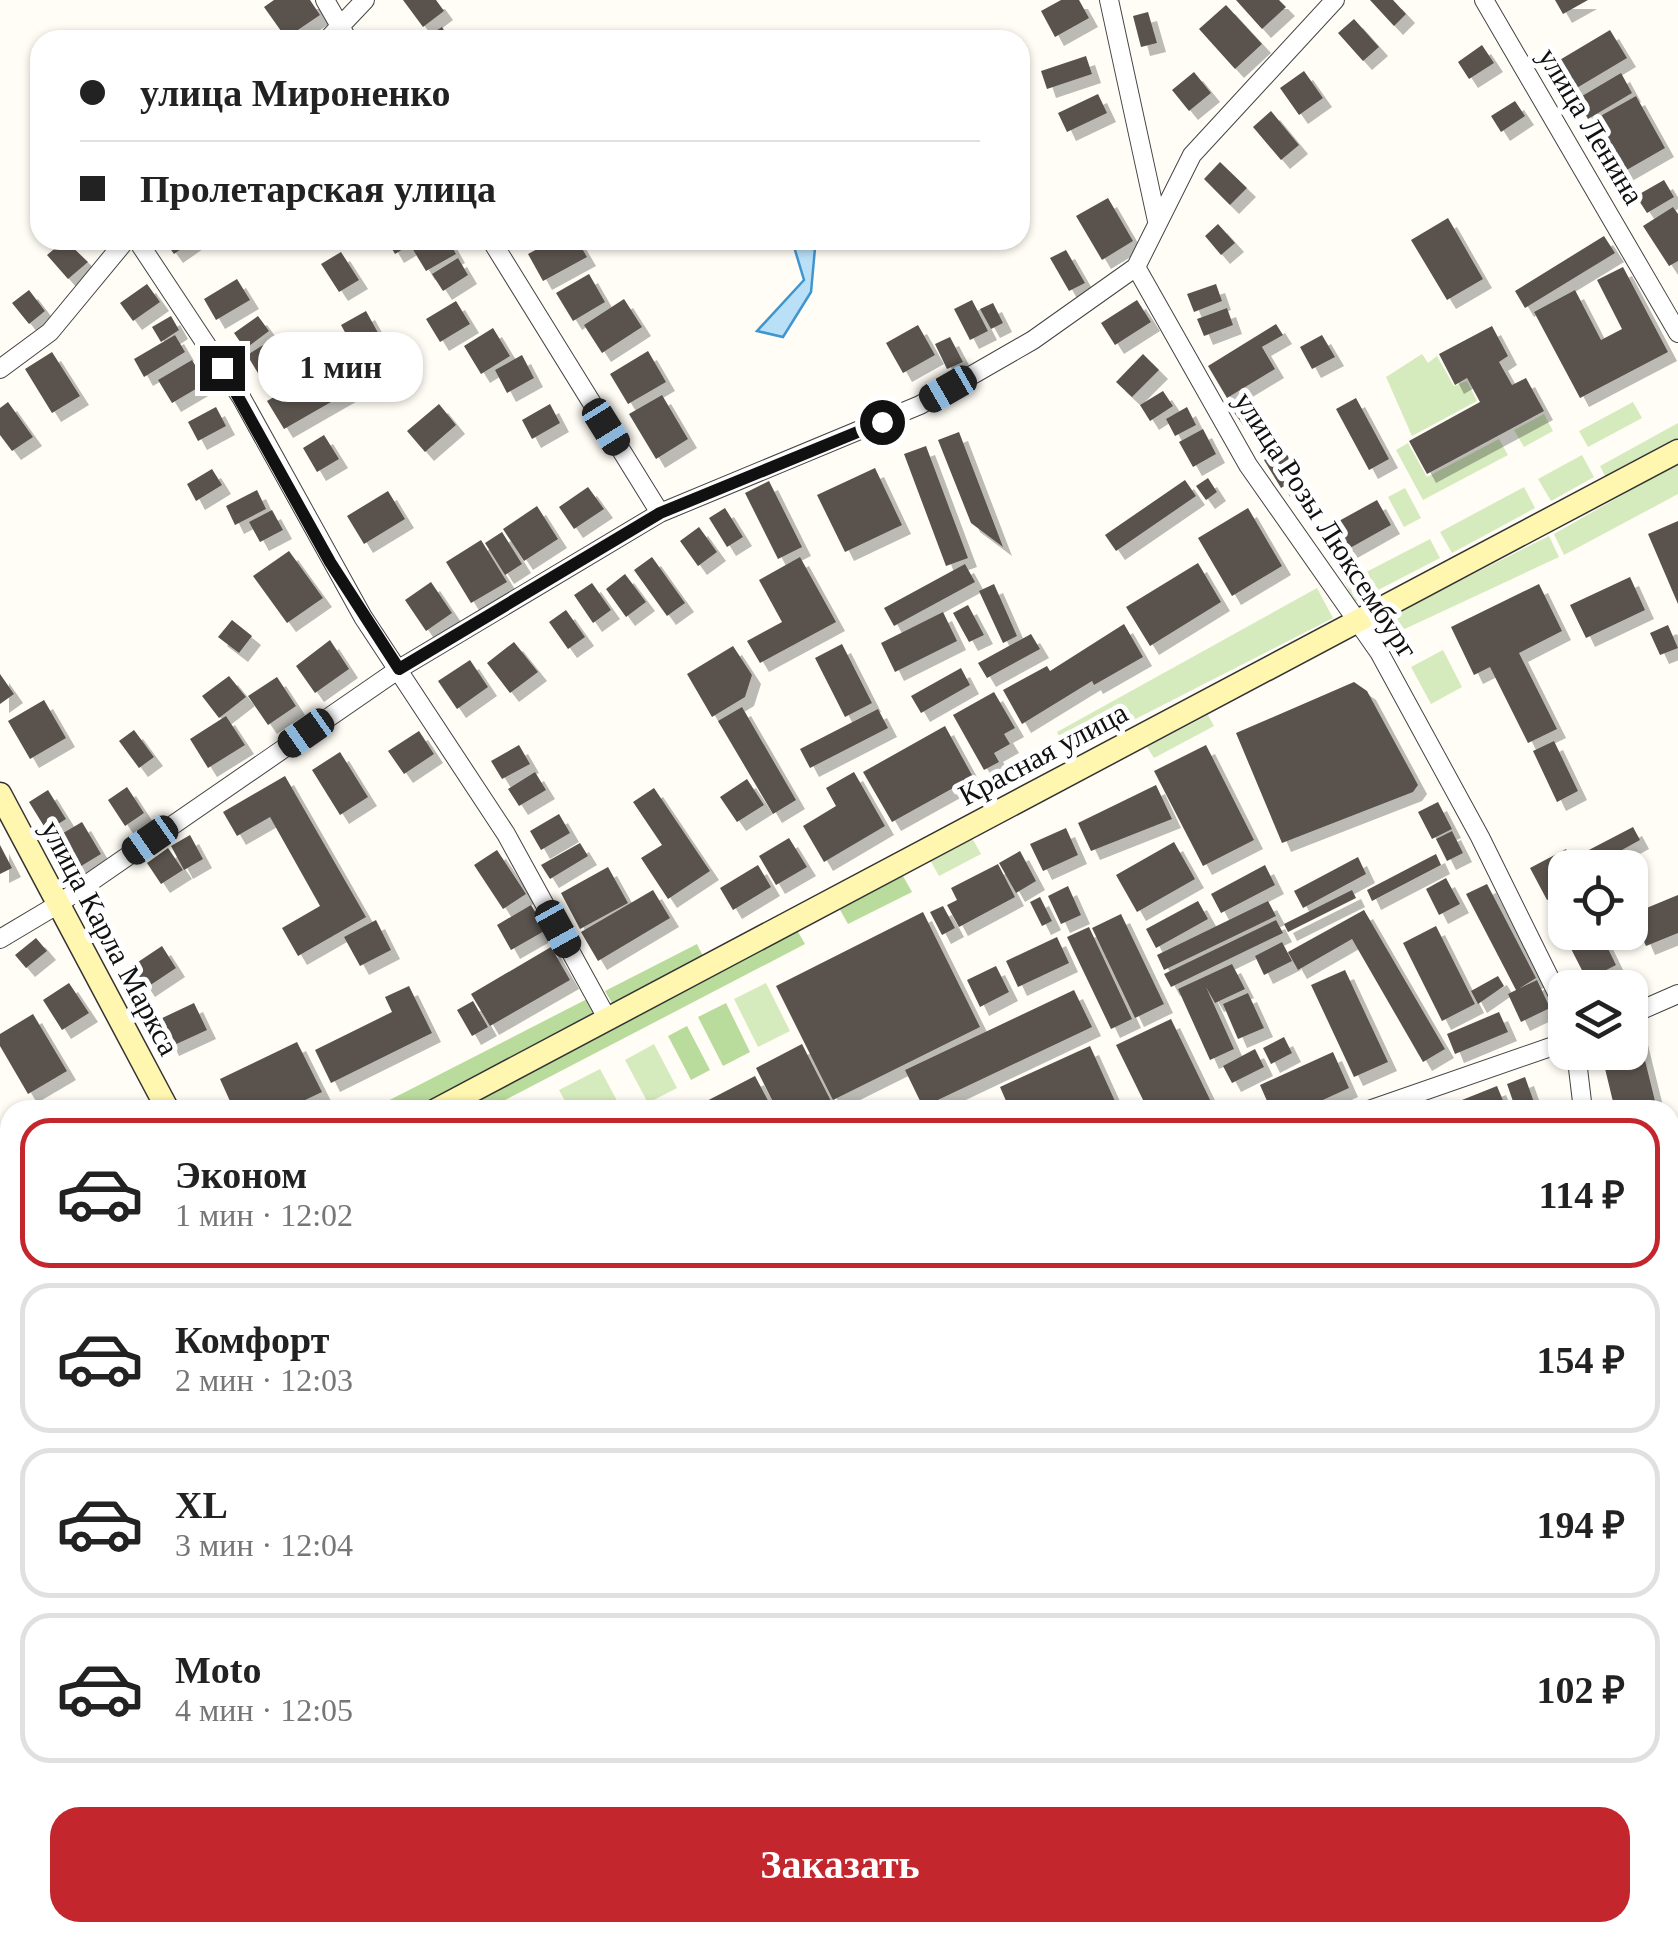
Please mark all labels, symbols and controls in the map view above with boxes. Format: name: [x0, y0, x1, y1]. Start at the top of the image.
street label: улица Ленина: [1532, 42, 1651, 210]
text: улица Мироненко: [140, 72, 451, 114]
text: Пролетарская улица: [140, 168, 496, 210]
callout: 1 мин: [257, 333, 422, 403]
route end: [200, 346, 245, 391]
text: 1 мин: [299, 349, 382, 385]
car: [915, 361, 981, 417]
street label: улица Розы Люксембург: [1228, 385, 1425, 664]
car: [577, 394, 635, 460]
route start: [860, 400, 905, 445]
street label: Красная улица: [953, 695, 1133, 812]
car: [273, 704, 339, 762]
car: [117, 811, 183, 869]
street label: улица Карла Маркса: [35, 815, 186, 1061]
map controls: [1548, 850, 1648, 1070]
button: locate: [1548, 850, 1648, 950]
car: [530, 895, 586, 963]
button: layers: [1548, 970, 1648, 1070]
icon: car: [55, 1148, 145, 1238]
text: Эконом: [175, 1154, 307, 1196]
text: 114 ₽: [1538, 1174, 1625, 1216]
text: 1 мин · 12:02: [175, 1197, 353, 1233]
icon: car: [55, 1313, 145, 1403]
text: Комфорт: [175, 1319, 329, 1361]
text: 154 ₽: [1536, 1339, 1625, 1381]
text: 2 мин · 12:03: [175, 1362, 353, 1398]
icon: car: [55, 1478, 145, 1568]
text: XL: [175, 1484, 228, 1526]
text: 194 ₽: [1536, 1504, 1625, 1546]
text: 3 мин · 12:04: [175, 1527, 353, 1563]
icon: car: [55, 1643, 145, 1733]
text: Moto: [175, 1649, 262, 1691]
text: 102 ₽: [1536, 1669, 1625, 1711]
text: 4 мин · 12:05: [175, 1692, 353, 1728]
button: Заказать: [50, 1807, 1630, 1922]

